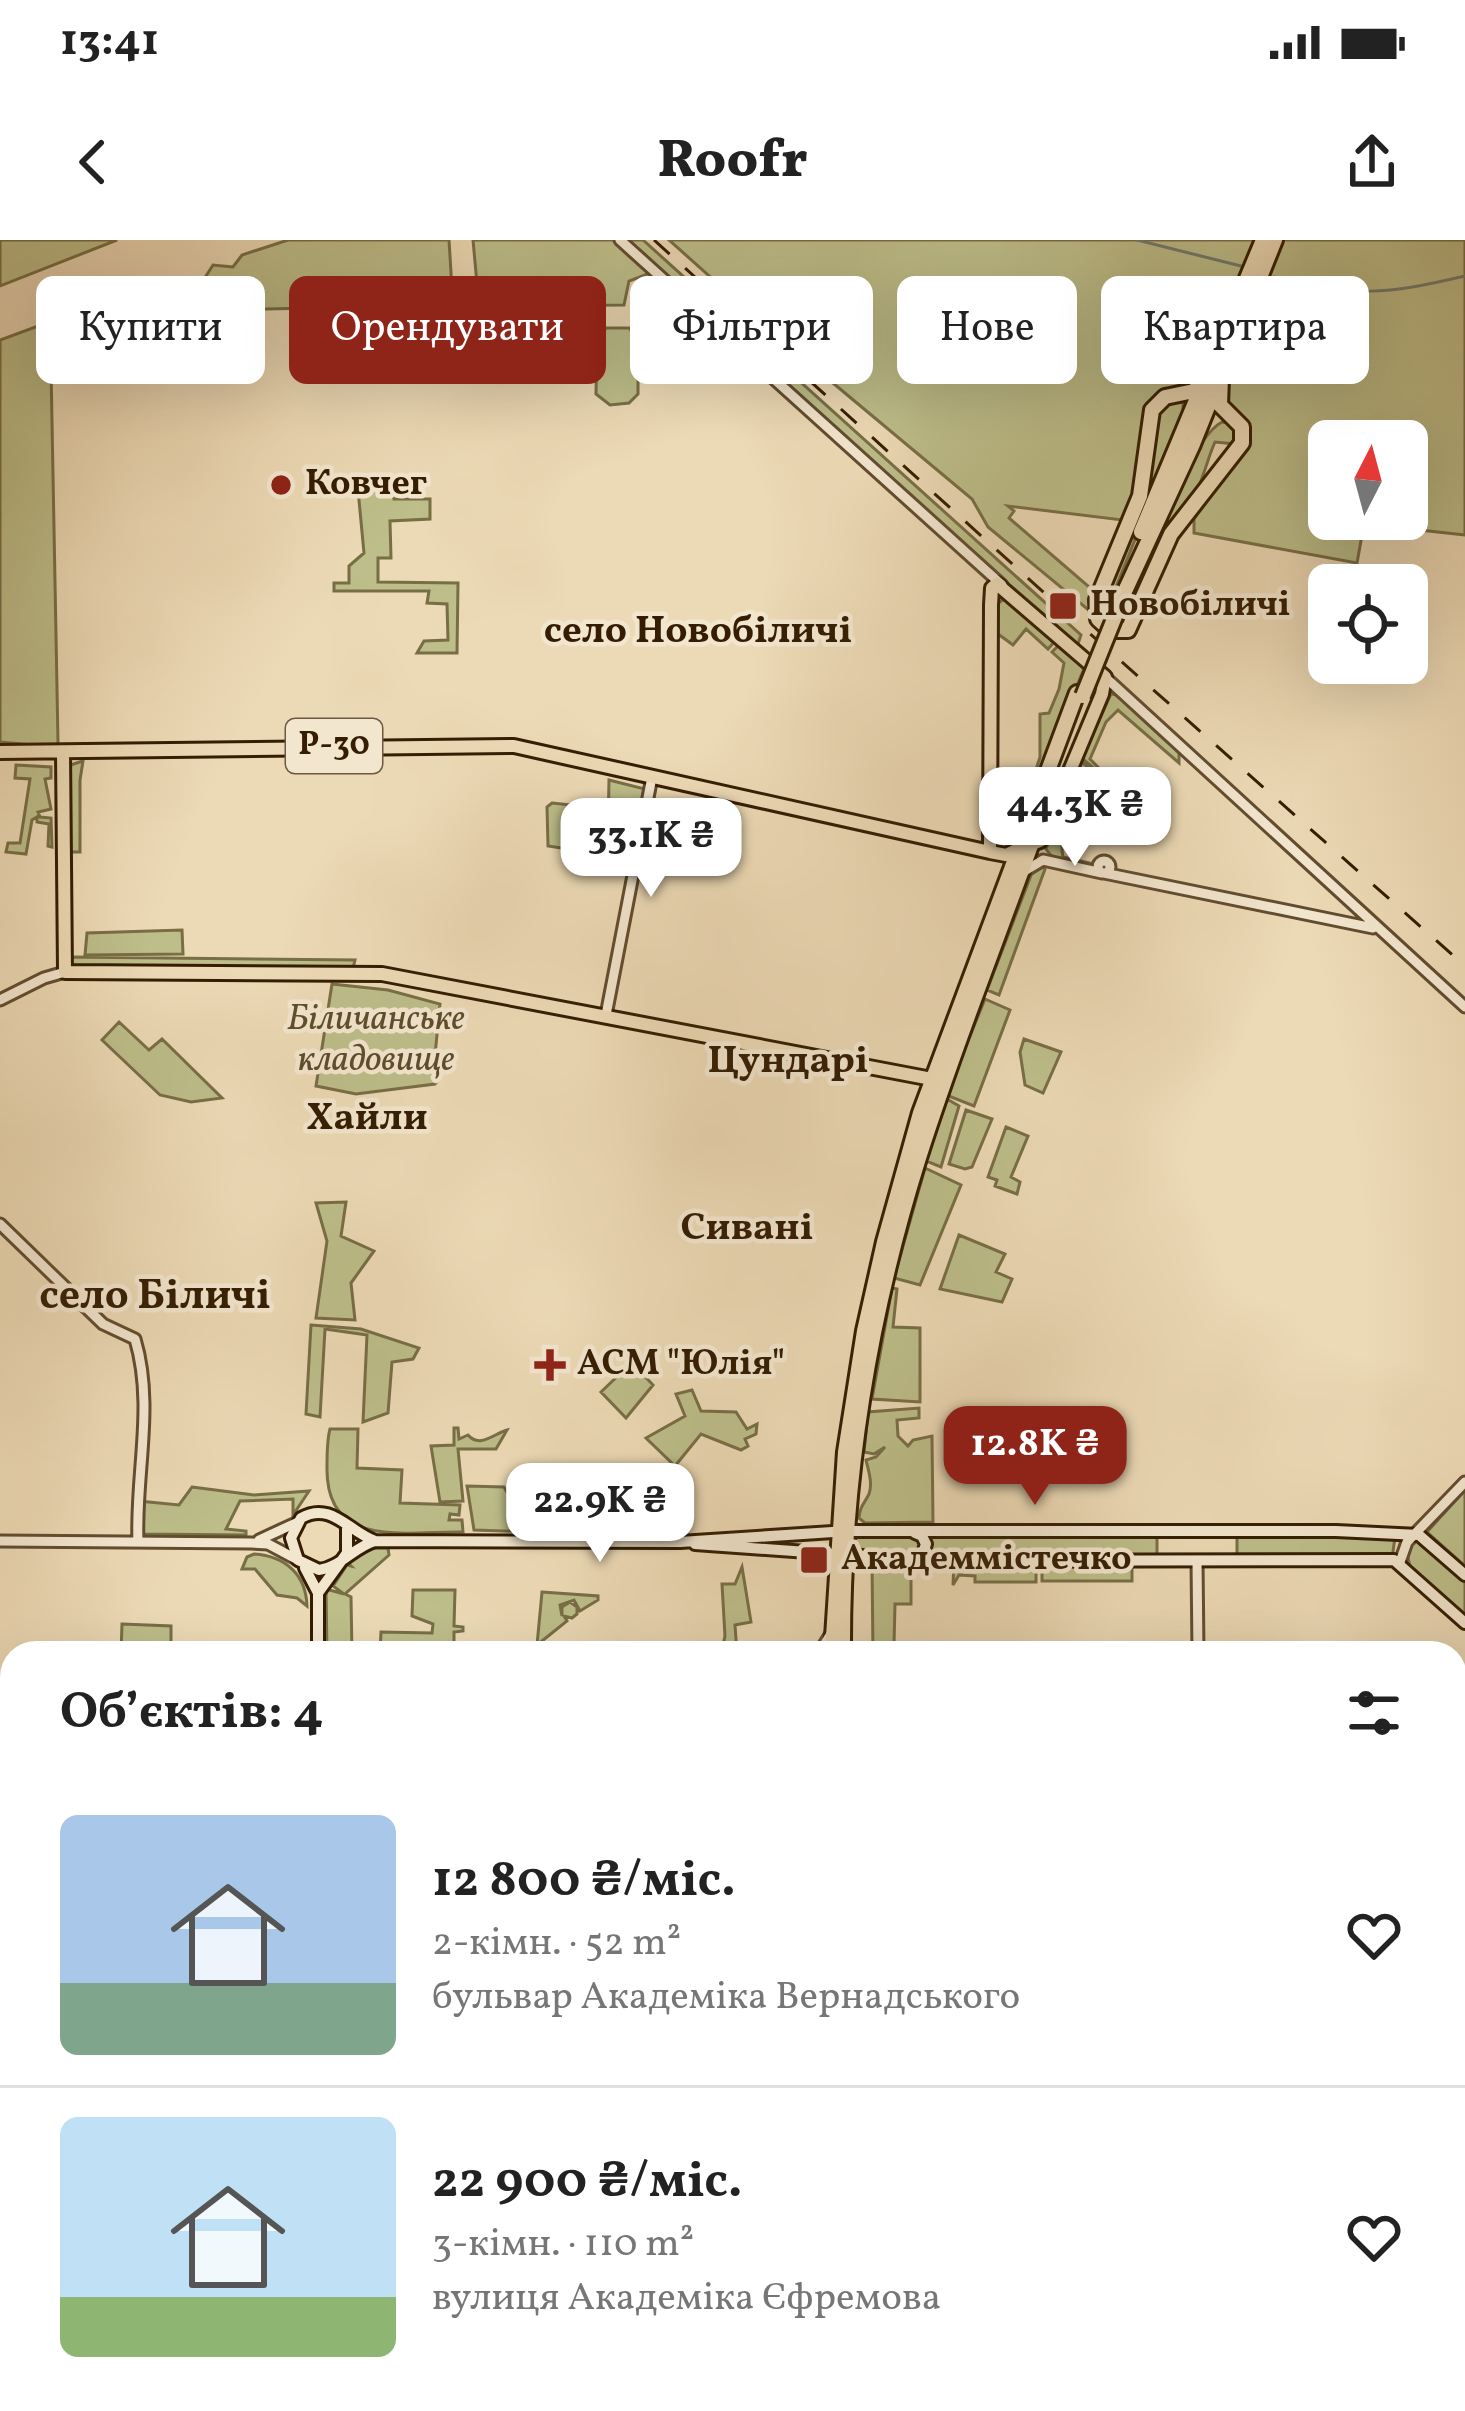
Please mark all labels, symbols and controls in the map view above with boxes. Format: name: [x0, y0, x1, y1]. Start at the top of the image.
text: 13:41: [60, 11, 159, 74]
text: Roofr: [657, 125, 808, 200]
icon: back: [60, 129, 126, 195]
icon: share: [1339, 129, 1405, 195]
chip: Купити: [36, 276, 265, 384]
chip: Орендувати: [289, 276, 606, 384]
chip: Фільтри: [630, 276, 873, 384]
chip: Нове: [897, 276, 1077, 384]
chip: Квартира: [1101, 276, 1369, 384]
north arrow: [1308, 420, 1428, 540]
map controls: [1308, 420, 1428, 684]
place label: Ковчег: [305, 460, 427, 510]
marker: Ковчег: [268, 472, 294, 498]
button: locate: [1308, 564, 1428, 684]
place label: Новобіличі: [1090, 581, 1291, 631]
marker: Новобіличі: [1047, 590, 1079, 622]
district label: село Новобіличі: [544, 605, 852, 659]
road number: Р-30: [286, 719, 382, 773]
pin: 44.3K ₴: [964, 767, 1186, 869]
text: 44.3K ₴: [1006, 779, 1144, 833]
pin: 33.1K ₴: [540, 798, 762, 900]
text: 33.1K ₴: [588, 810, 714, 864]
park label: Біличанське кладовище: [287, 995, 465, 1086]
district label: Цундарі: [708, 1035, 868, 1089]
district label: Хайли: [306, 1092, 428, 1146]
district label: Сивані: [681, 1202, 814, 1256]
district label: село Біличі: [39, 1268, 271, 1327]
place label: АСМ "Юлія": [577, 1340, 785, 1390]
marker: АСМ "Юлія": [534, 1349, 566, 1381]
pin: 12.8K ₴: [924, 1406, 1146, 1508]
text: 12.8K ₴: [971, 1418, 1099, 1472]
pin: 22.9K ₴: [489, 1463, 711, 1565]
text: 22.9K ₴: [533, 1475, 667, 1529]
place label: Академмістечко: [841, 1535, 1132, 1585]
marker: Академмістечко: [798, 1544, 830, 1576]
text: Об’єктів: 4: [60, 1678, 324, 1749]
icon: filters: [1341, 1680, 1407, 1746]
text: 12 800 ₴/міс.: [432, 1846, 736, 1917]
icon: home: [156, 1863, 300, 2007]
icon: heart: [1341, 1902, 1407, 1968]
text: 2-кімн. · 52 m²: [432, 1917, 681, 1971]
text: бульвар Академіка Вернадського: [432, 1971, 1020, 2025]
text: 22 900 ₴/міс.: [432, 2147, 743, 2218]
icon: home: [156, 2165, 300, 2309]
icon: heart: [1341, 2204, 1407, 2270]
text: 3-кімн. · 110 m²: [432, 2218, 694, 2272]
text: вулиця Академіка Єфремова: [432, 2272, 941, 2326]

